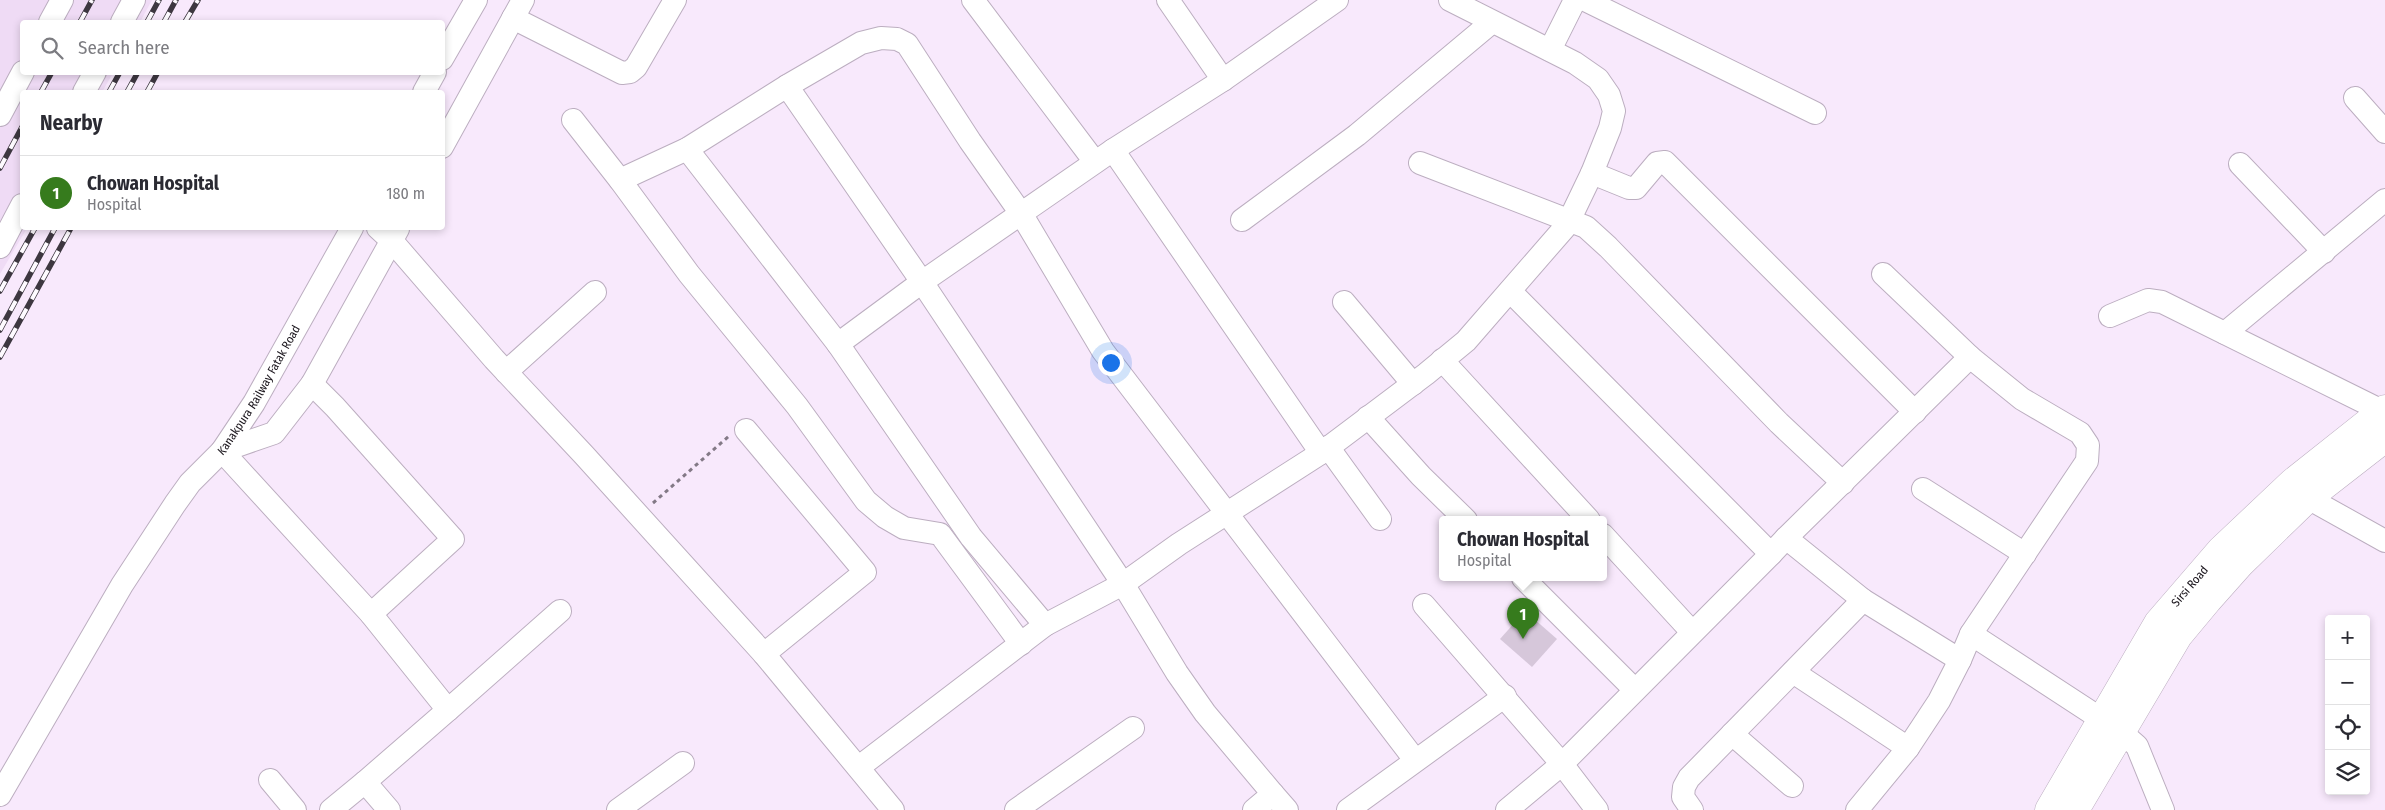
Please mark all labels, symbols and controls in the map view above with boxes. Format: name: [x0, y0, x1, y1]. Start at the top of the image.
search box: [20, 20, 445, 75]
icon: search: [38, 34, 66, 62]
text: Search here: [78, 36, 170, 59]
text: Nearby: [40, 110, 102, 136]
text: Chowan Hospital: [87, 172, 219, 195]
text: 1: [53, 184, 59, 203]
text: 180 m: [386, 184, 425, 203]
text: Hospital: [87, 195, 142, 214]
street label: Kanakpura Railway Fatak Road: [215, 323, 303, 458]
your location: [1098, 350, 1124, 376]
popup: [1439, 516, 1607, 581]
text: Chowan Hospital: [1457, 528, 1589, 551]
text: Hospital: [1457, 551, 1511, 570]
street label: Sirsi Road: [2168, 563, 2211, 609]
pin: 1: [1507, 598, 1539, 639]
map controls: [2325, 615, 2370, 795]
button: +: [2325, 615, 2370, 660]
button: −: [2325, 660, 2370, 705]
button: locate: [2325, 705, 2370, 750]
button: layers: [2325, 750, 2370, 795]

